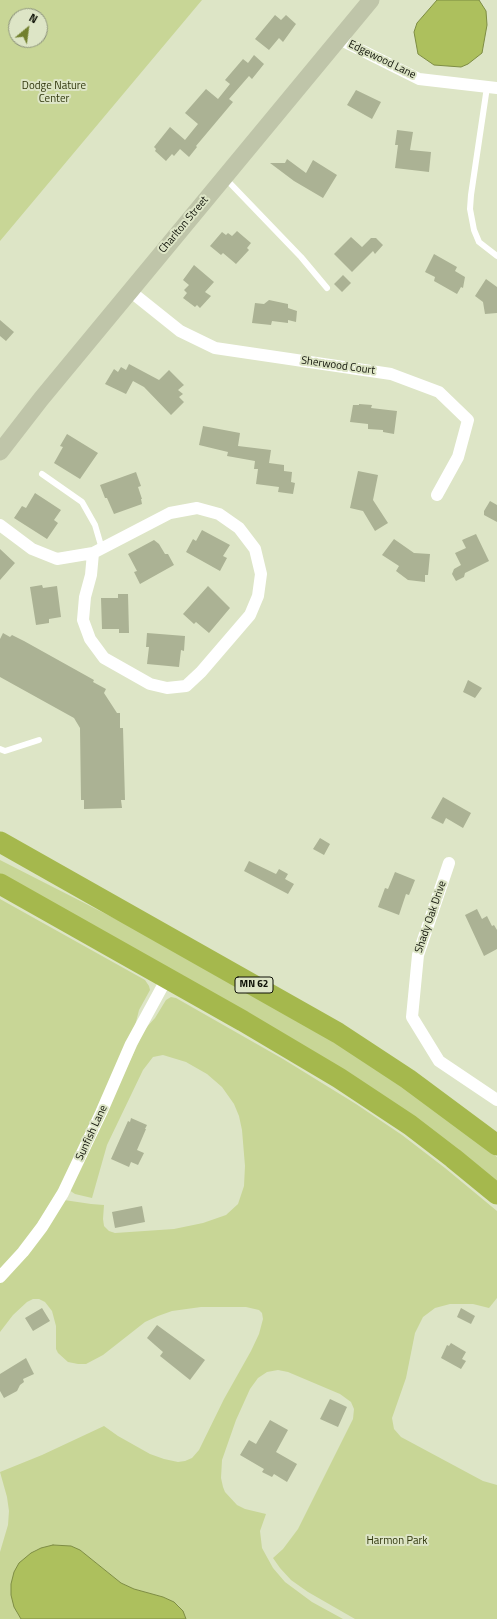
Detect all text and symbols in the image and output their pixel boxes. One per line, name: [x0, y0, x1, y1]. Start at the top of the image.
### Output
north arrow: [8, 8, 48, 48]
text: N: [26, 10, 41, 27]
street label: Edgewood Lane: [346, 38, 418, 82]
park label: Dodge Nature Center: [22, 79, 86, 105]
street label: Charlton Street: [156, 194, 212, 256]
street label: Sherwood Court: [300, 354, 376, 378]
street label: Shady Oak Drive: [412, 879, 450, 955]
road number: MN 62: [235, 977, 273, 993]
street label: Sunfish Lane: [73, 1103, 111, 1163]
park label: Harmon Park: [366, 1534, 428, 1548]

